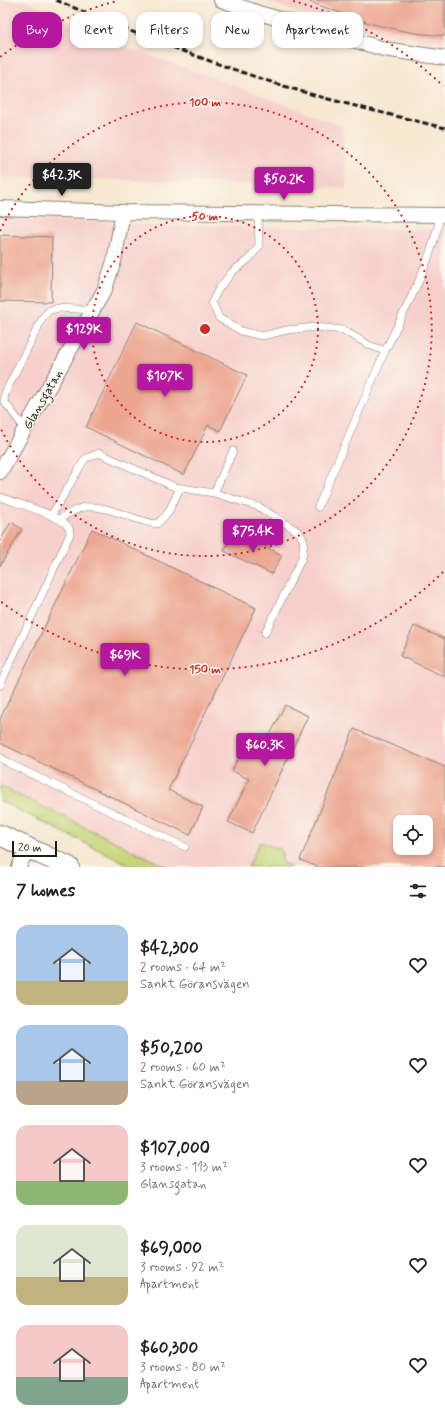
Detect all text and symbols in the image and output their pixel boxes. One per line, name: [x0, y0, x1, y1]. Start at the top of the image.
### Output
chip: Buy: [12, 12, 62, 48]
chip: Rent: [70, 12, 128, 48]
chip: Filters: [136, 12, 203, 48]
chip: New: [211, 12, 264, 48]
chip: Apartment: [272, 12, 363, 48]
text: 100 m: [189, 95, 222, 111]
pin: $42.3K: [29, 163, 95, 197]
text: $42.3K: [42, 167, 82, 184]
pin: $50.2K: [251, 167, 317, 201]
text: $50.2K: [263, 171, 305, 188]
text: 50 m: [192, 209, 219, 225]
pin: $129K: [56, 317, 112, 351]
text: $129K: [66, 321, 102, 338]
centre of rings: [198, 322, 212, 336]
pin: $107K: [137, 364, 193, 398]
street label: Glansgatan: [19, 367, 69, 434]
text: $107K: [146, 368, 184, 385]
pin: $75.4K: [220, 519, 286, 553]
text: $75.4K: [232, 523, 274, 540]
pin: $69K: [101, 643, 149, 677]
text: $69K: [109, 647, 141, 664]
text: 150 m: [189, 662, 221, 678]
pin: $60.3K: [232, 733, 298, 767]
text: $60.3K: [245, 737, 285, 754]
map controls: [393, 815, 433, 855]
button: locate: [393, 815, 433, 855]
scale bar: [12, 839, 57, 858]
text: 20 m: [18, 841, 41, 855]
text: 7 homes: [16, 880, 75, 902]
icon: filters: [407, 880, 429, 902]
text: $42,300: [140, 937, 199, 959]
icon: home: [48, 941, 96, 989]
icon: heart: [407, 954, 429, 976]
text: 2 rooms · 64 m²: [140, 959, 226, 976]
text: Sankt Göransvägen: [140, 976, 250, 993]
text: $50,200: [140, 1037, 203, 1059]
icon: home: [48, 1041, 96, 1089]
icon: heart: [407, 1054, 429, 1076]
text: 2 rooms · 60 m²: [140, 1059, 226, 1076]
text: Sankt Göransvägen: [140, 1076, 250, 1093]
text: $107,000: [140, 1137, 210, 1159]
icon: home: [48, 1141, 96, 1189]
icon: heart: [407, 1154, 429, 1176]
text: 3 rooms · 113 m²: [140, 1159, 228, 1176]
text: Glansgatan: [140, 1176, 206, 1193]
text: $69,000: [140, 1237, 202, 1259]
icon: home: [48, 1241, 96, 1289]
icon: heart: [407, 1254, 429, 1276]
text: 3 rooms · 92 m²: [140, 1259, 224, 1276]
text: Apartment: [140, 1276, 199, 1293]
text: $60,300: [140, 1337, 198, 1359]
icon: home: [48, 1341, 96, 1389]
icon: heart: [407, 1354, 429, 1376]
text: 3 rooms · 80 m²: [140, 1359, 226, 1376]
text: Apartment: [140, 1376, 199, 1393]

